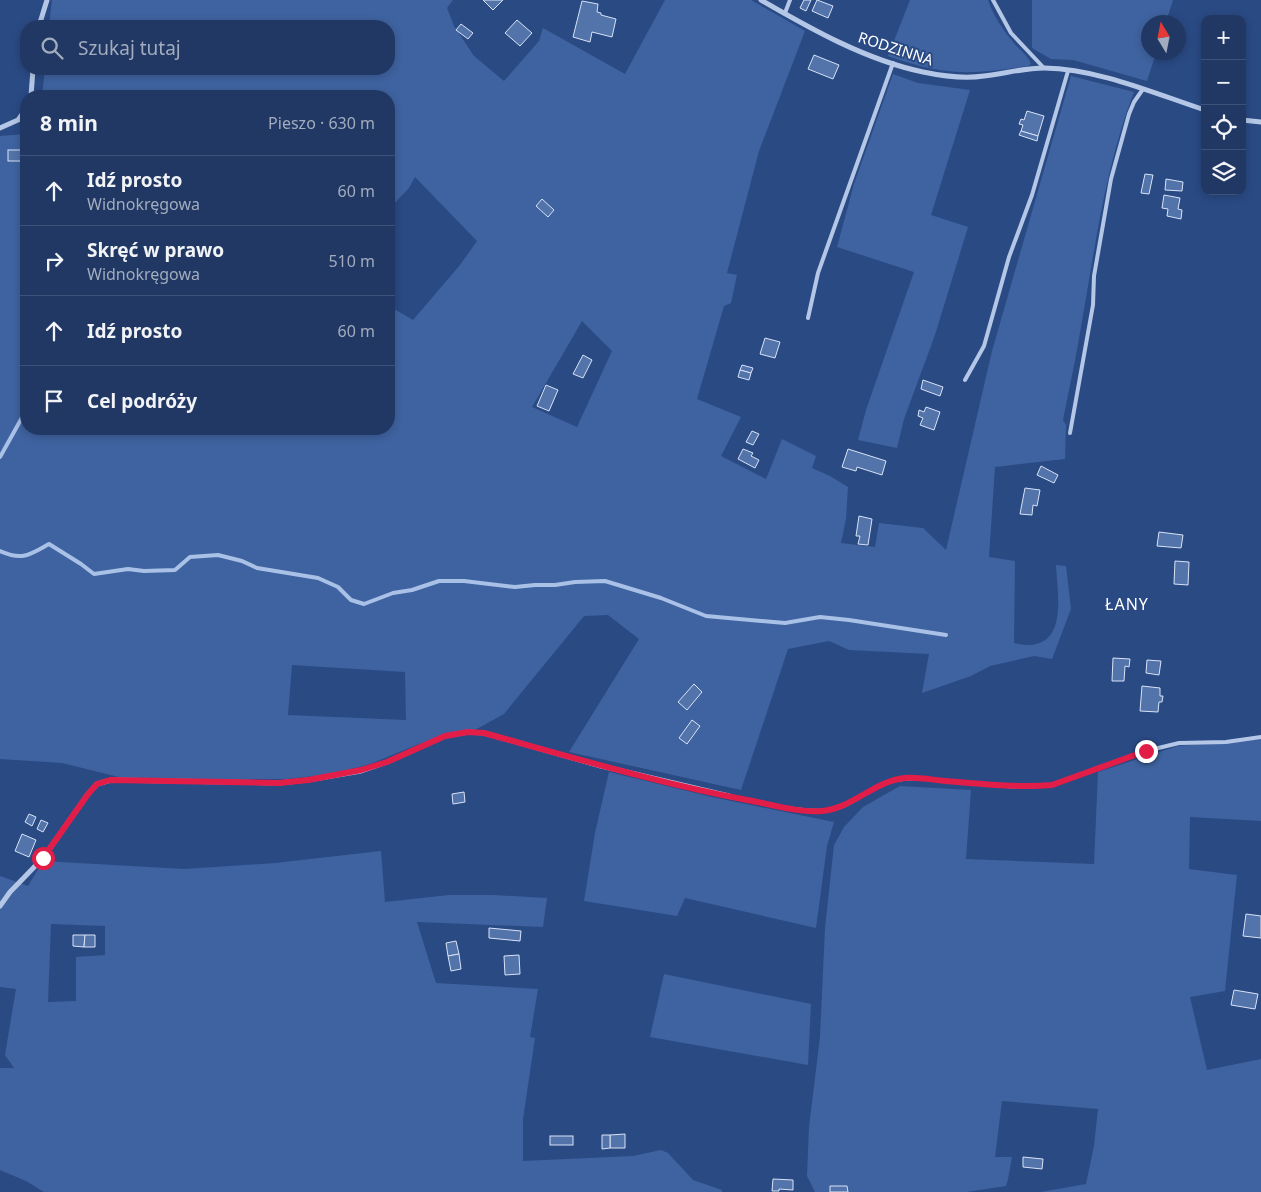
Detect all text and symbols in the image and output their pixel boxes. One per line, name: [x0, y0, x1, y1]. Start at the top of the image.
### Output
north arrow: [1141, 15, 1186, 60]
map controls: [1201, 15, 1246, 195]
button: +: [1201, 15, 1246, 60]
search box: [20, 20, 395, 75]
street label: RODZINNA: [856, 26, 937, 70]
icon: search: [38, 34, 66, 62]
text: Szukaj tutaj: [78, 35, 181, 61]
button: −: [1201, 60, 1246, 105]
button: locate: [1201, 105, 1246, 150]
text: 8 min: [40, 109, 98, 137]
text: Pieszo · 630 m: [268, 112, 375, 134]
button: layers: [1201, 150, 1246, 195]
text: Idź prosto: [87, 167, 182, 193]
icon: ahead: [40, 177, 68, 205]
text: 60 m: [338, 180, 375, 202]
text: Widnokręgowa: [87, 193, 200, 215]
text: Skręć w prawo: [87, 237, 224, 263]
icon: right: [40, 247, 68, 275]
text: 510 m: [328, 250, 375, 272]
text: Widnokręgowa: [87, 263, 200, 285]
icon: ahead: [40, 317, 68, 345]
text: Idź prosto: [87, 318, 182, 344]
text: 60 m: [338, 320, 375, 342]
icon: arrive: [40, 387, 68, 415]
text: Cel podróży: [87, 388, 197, 414]
district label: ŁANY: [1105, 593, 1149, 615]
route end: [1135, 740, 1158, 763]
route start: [32, 847, 55, 870]

